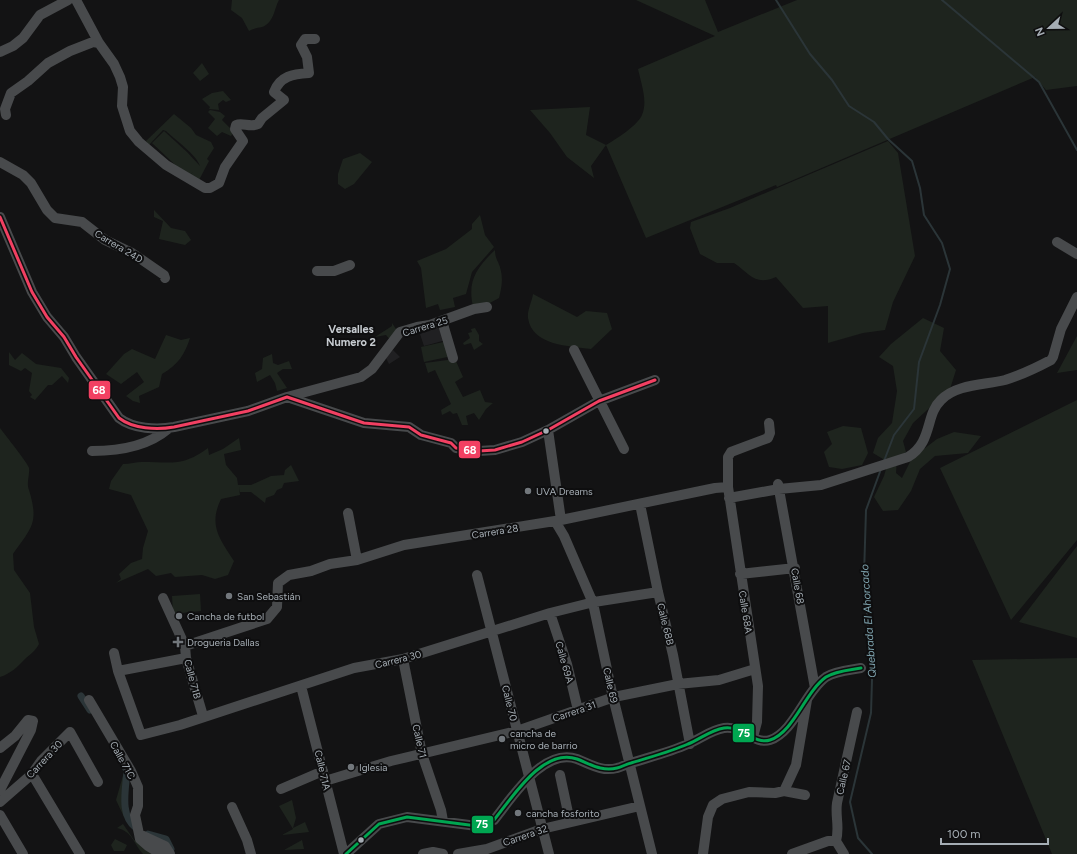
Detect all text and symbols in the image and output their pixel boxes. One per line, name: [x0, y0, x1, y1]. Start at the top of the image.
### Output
north arrow: [1029, 8, 1069, 48]
text: N: [1033, 25, 1048, 38]
street label: Carrera 24D: [92, 227, 145, 266]
street label: Carrera 25: [401, 313, 450, 340]
district label: Versalles Numero 2: [326, 323, 376, 349]
line badge: 68: [88, 380, 111, 400]
text: 68: [92, 384, 106, 397]
unlabelled marker: [541, 426, 551, 436]
line badge: 68: [458, 440, 481, 459]
text: 68: [463, 444, 477, 457]
place label: UVA Dreams: [536, 485, 593, 498]
marker: UVA Dreams: [523, 486, 533, 496]
street label: Carrera 28: [471, 521, 519, 542]
water label: Quebrada El Ahorcado: [858, 563, 879, 678]
street label: Calle 68: [788, 567, 807, 605]
place label: San Sebastián: [237, 590, 301, 603]
street label: Calle 68A: [736, 590, 755, 635]
marker: San Sebastián: [224, 591, 234, 601]
street label: Calle 68B: [654, 602, 677, 646]
place label: Cancha de futbol: [187, 610, 264, 623]
marker: Cancha de futbol: [174, 611, 184, 621]
marker: Drogueria Dallas: [172, 636, 184, 648]
place label: Drogueria Dallas: [187, 636, 260, 649]
street label: Calle 69A: [552, 640, 577, 685]
street label: Carrera 30: [374, 647, 423, 672]
street label: Calle 71B: [181, 658, 204, 700]
street label: Calle 69: [600, 666, 621, 704]
street label: Calle 70: [499, 684, 520, 722]
street label: Carrera 31: [551, 698, 598, 725]
street label: Calle 71: [409, 723, 430, 759]
line badge: 75: [732, 723, 755, 743]
place label: cancha de micro de barrio: [510, 727, 578, 752]
text: 75: [738, 727, 750, 740]
marker: cancha de micro de barrio: [497, 734, 507, 744]
street label: Carrera 30: [23, 738, 65, 781]
street label: Calle 71C: [107, 739, 138, 781]
street label: Calle 71A: [312, 749, 333, 792]
street label: Calle 67: [833, 758, 854, 796]
place label: Iglesia: [359, 761, 387, 774]
marker: Iglesia: [346, 762, 356, 772]
place label: cancha fosforito: [526, 807, 600, 820]
marker: cancha fosforito: [513, 808, 523, 818]
line badge: 75: [471, 815, 494, 834]
text: 75: [476, 818, 488, 831]
scale bar: [941, 820, 1048, 846]
street label: Carrera 32: [501, 822, 549, 849]
text: 100 m: [947, 827, 981, 841]
unlabelled marker: [356, 835, 366, 845]

